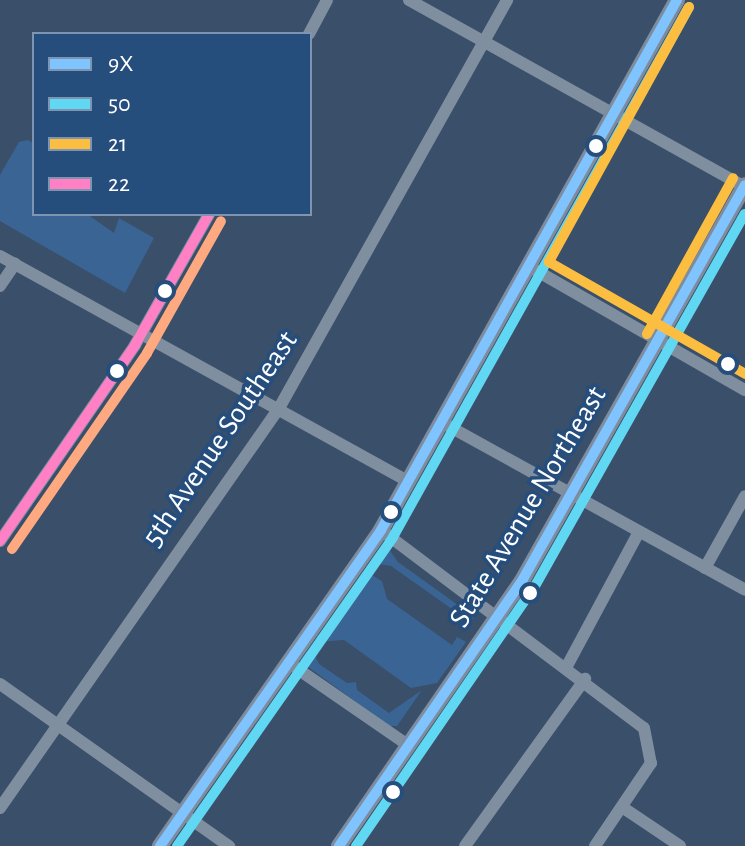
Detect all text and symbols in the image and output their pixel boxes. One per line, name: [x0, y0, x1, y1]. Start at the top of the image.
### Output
legend: [32, 32, 312, 216]
text: 9X: [108, 52, 134, 76]
text: 50: [108, 92, 131, 116]
text: 21: [108, 132, 127, 156]
unlabelled marker: [588, 138, 604, 154]
text: 22: [108, 172, 130, 196]
unlabelled marker: [157, 283, 173, 299]
street label: 5th Avenue Southeast: [135, 324, 305, 554]
unlabelled marker: [720, 356, 736, 372]
unlabelled marker: [109, 363, 125, 379]
street label: State Avenue Northeast: [442, 380, 614, 634]
unlabelled marker: [383, 504, 399, 520]
unlabelled marker: [522, 585, 538, 601]
unlabelled marker: [385, 784, 401, 800]

